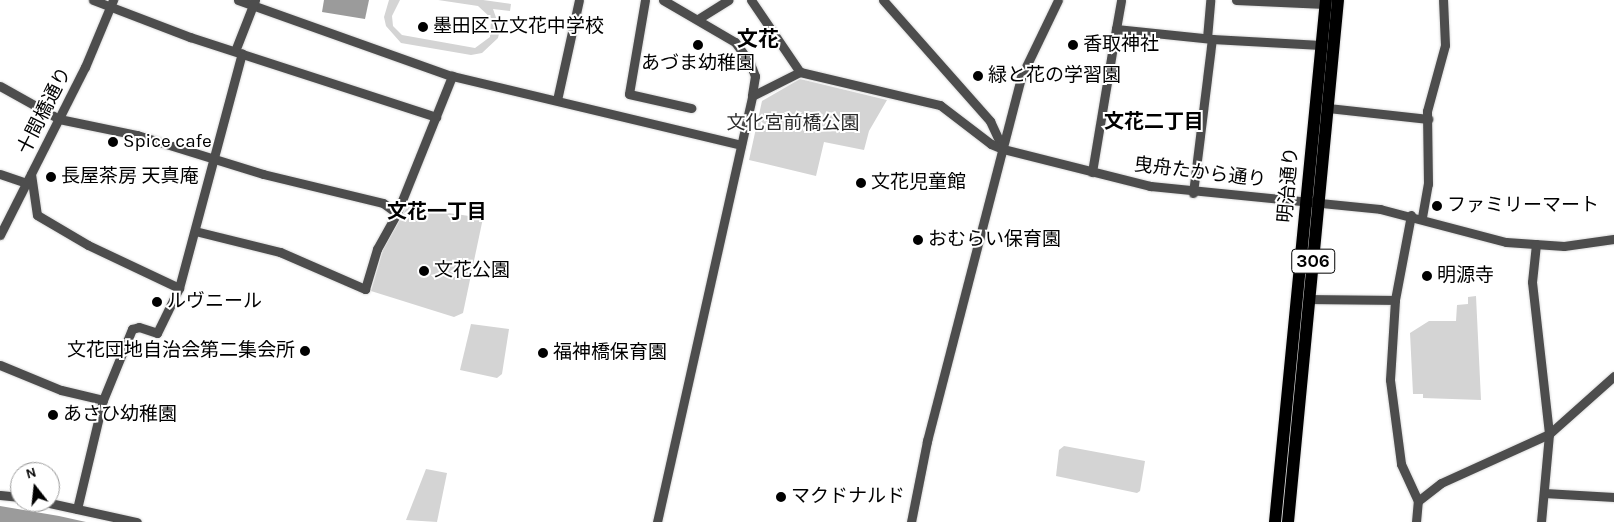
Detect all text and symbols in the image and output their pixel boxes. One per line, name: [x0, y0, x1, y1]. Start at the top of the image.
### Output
place label: 墨田区立文花中学校: [433, 16, 604, 38]
marker: 墨田区立文花中学校: [417, 21, 429, 33]
district label: 文花: [737, 26, 779, 52]
place label: 香取神社: [1083, 34, 1159, 56]
marker: あづま幼稚園: [692, 39, 704, 51]
marker: 香取神社: [1067, 39, 1079, 51]
place label: あづま幼稚園: [641, 53, 755, 75]
street label: 十間橋通り: [13, 64, 77, 158]
place label: 緑と花の学習園: [988, 65, 1121, 87]
marker: 緑と花の学習園: [972, 70, 984, 82]
district label: 文花二丁目: [1104, 109, 1204, 133]
park label: 文化宮前橋公園: [727, 113, 859, 135]
place label: Spice cafe: [123, 131, 212, 153]
marker: Spice cafe: [107, 136, 119, 148]
street label: 明治通り: [1274, 146, 1304, 224]
street label: 曳舟たから通り: [1133, 154, 1267, 192]
place label: 長屋茶房 天真庵: [61, 166, 199, 188]
marker: 長屋茶房 天真庵: [45, 171, 57, 183]
place label: 文花児童館: [871, 172, 966, 194]
marker: 文花児童館: [855, 177, 867, 189]
place label: ファミリーマート: [1447, 195, 1599, 217]
district label: 文花一丁目: [387, 199, 487, 223]
marker: ファミリーマート: [1431, 200, 1443, 212]
place label: おむらい保育園: [928, 229, 1061, 251]
marker: おむらい保育園: [912, 234, 924, 246]
road number: 306: [1290, 246, 1336, 276]
place label: 文花公園: [434, 260, 510, 282]
marker: 文花公園: [418, 265, 430, 277]
place label: 明源寺: [1437, 265, 1494, 287]
marker: 明源寺: [1421, 270, 1433, 282]
place label: ルヴニール: [167, 291, 262, 313]
marker: ルヴニール: [151, 296, 163, 308]
place label: 文花団地自治会第二集会所: [67, 340, 295, 362]
place label: 福神橋保育園: [553, 342, 667, 364]
marker: 文花団地自治会第二集会所: [299, 345, 311, 357]
marker: 福神橋保育園: [537, 347, 549, 359]
place label: あさひ幼稚園: [63, 404, 177, 426]
marker: あさひ幼稚園: [47, 409, 59, 421]
north arrow: [10, 462, 60, 512]
text: N: [24, 464, 38, 483]
place label: マクドナルド: [791, 486, 905, 508]
marker: マクドナルド: [775, 491, 787, 503]

